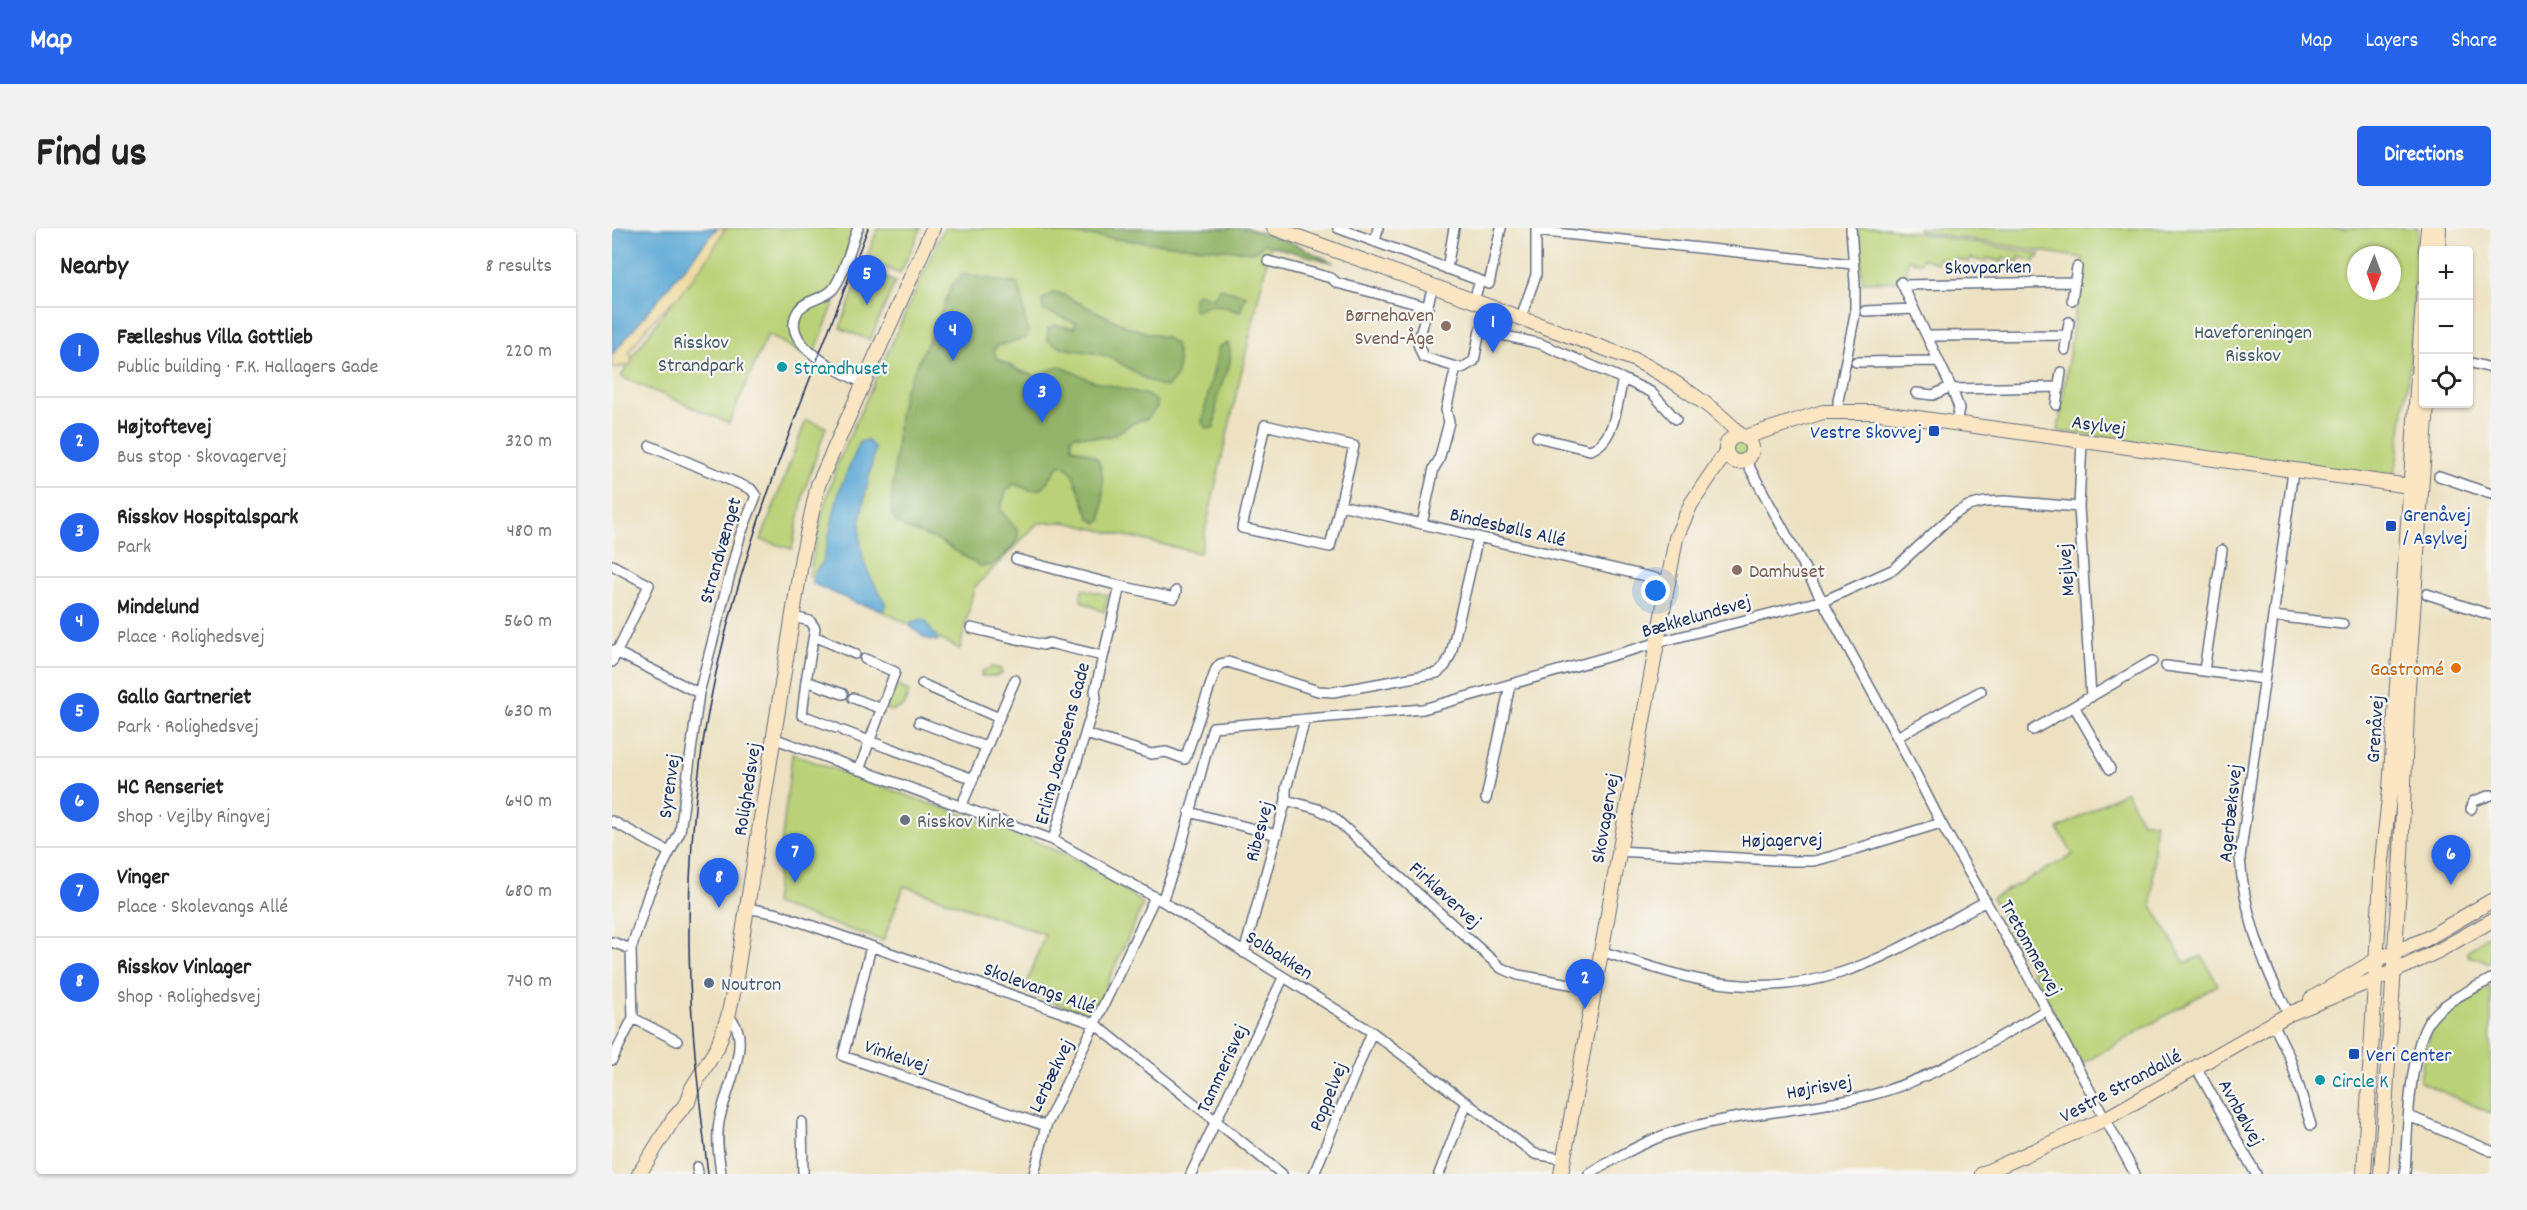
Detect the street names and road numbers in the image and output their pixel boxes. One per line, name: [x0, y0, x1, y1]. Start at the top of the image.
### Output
street label: Skovparken: [1945, 254, 2032, 284]
street label: Asylvej: [2070, 409, 2128, 445]
street label: Strandvænget: [693, 494, 750, 607]
street label: Bindesbølls Allé: [1447, 502, 1568, 556]
street label: Mejlvej: [2052, 542, 2084, 597]
street label: Bækkelundsvej: [1639, 589, 1755, 647]
street label: Erling Jacobsens Gade: [1029, 659, 1099, 828]
street label: Grenåvej: [2361, 694, 2393, 764]
street label: Rolighedsvej: [728, 741, 770, 838]
street label: Syrenvej: [653, 752, 689, 820]
street label: Agerbæksvej: [2213, 763, 2251, 864]
street label: Skovagervej: [1585, 771, 1629, 866]
street label: Ribesvej: [1239, 798, 1282, 865]
street label: Højagervej: [1741, 827, 1823, 857]
street label: Firkløvervej: [1402, 856, 1486, 936]
street label: Tretommervej: [1991, 895, 2067, 1002]
street label: Solbakken: [1239, 925, 1318, 988]
street label: Skolevangs Allé: [979, 957, 1099, 1023]
street label: Tammerisvej: [1191, 1020, 1257, 1118]
street label: Vinkelvej: [860, 1034, 932, 1082]
street label: Lerbækvej: [1023, 1035, 1083, 1118]
street label: Vestre Strandallé: [2056, 1044, 2187, 1132]
street label: Poppelvej: [1303, 1058, 1356, 1136]
street label: Højrisvej: [1784, 1069, 1855, 1108]
street label: Avnbølvej: [2209, 1075, 2269, 1152]

